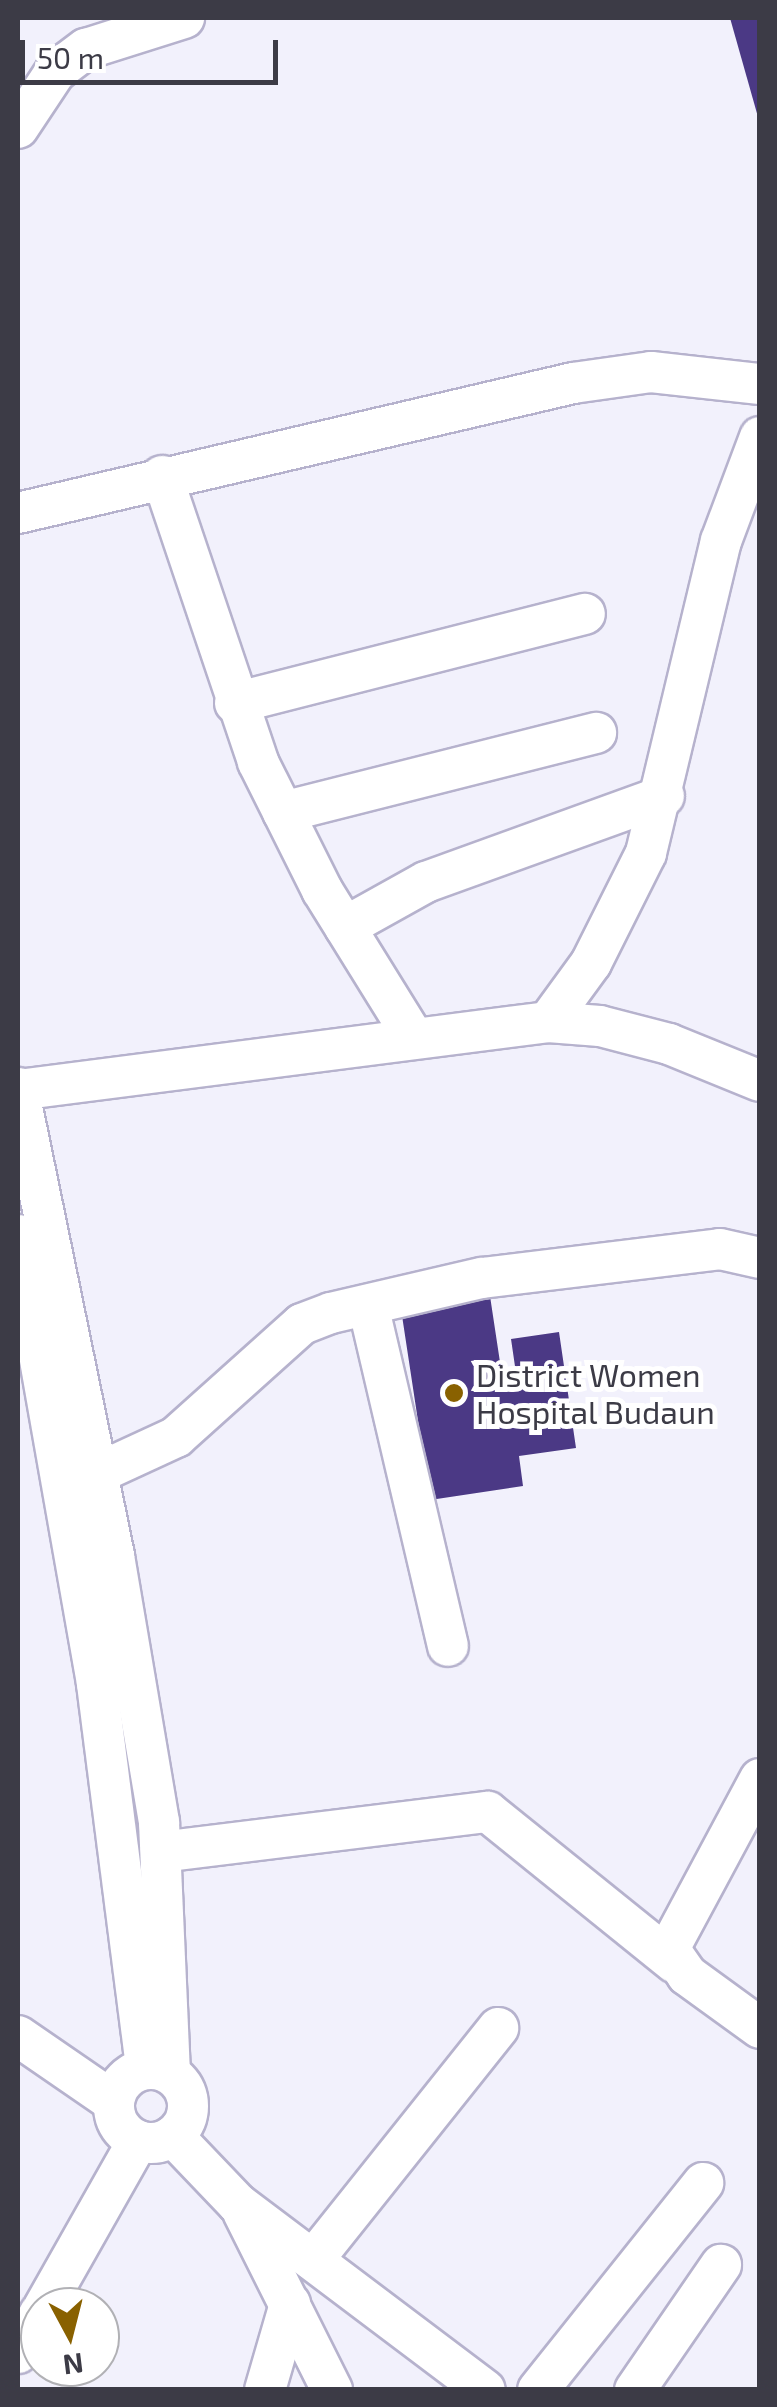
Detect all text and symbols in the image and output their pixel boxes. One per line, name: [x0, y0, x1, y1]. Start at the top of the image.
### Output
scale bar: [25, 20, 282, 82]
text: 50 m: [37, 39, 104, 75]
place label: District Women Hospital Budaun: [476, 1356, 716, 1431]
marker: District Women Hospital Budaun: [441, 1380, 467, 1406]
north arrow: [20, 2287, 120, 2387]
text: N: [61, 2347, 86, 2383]

